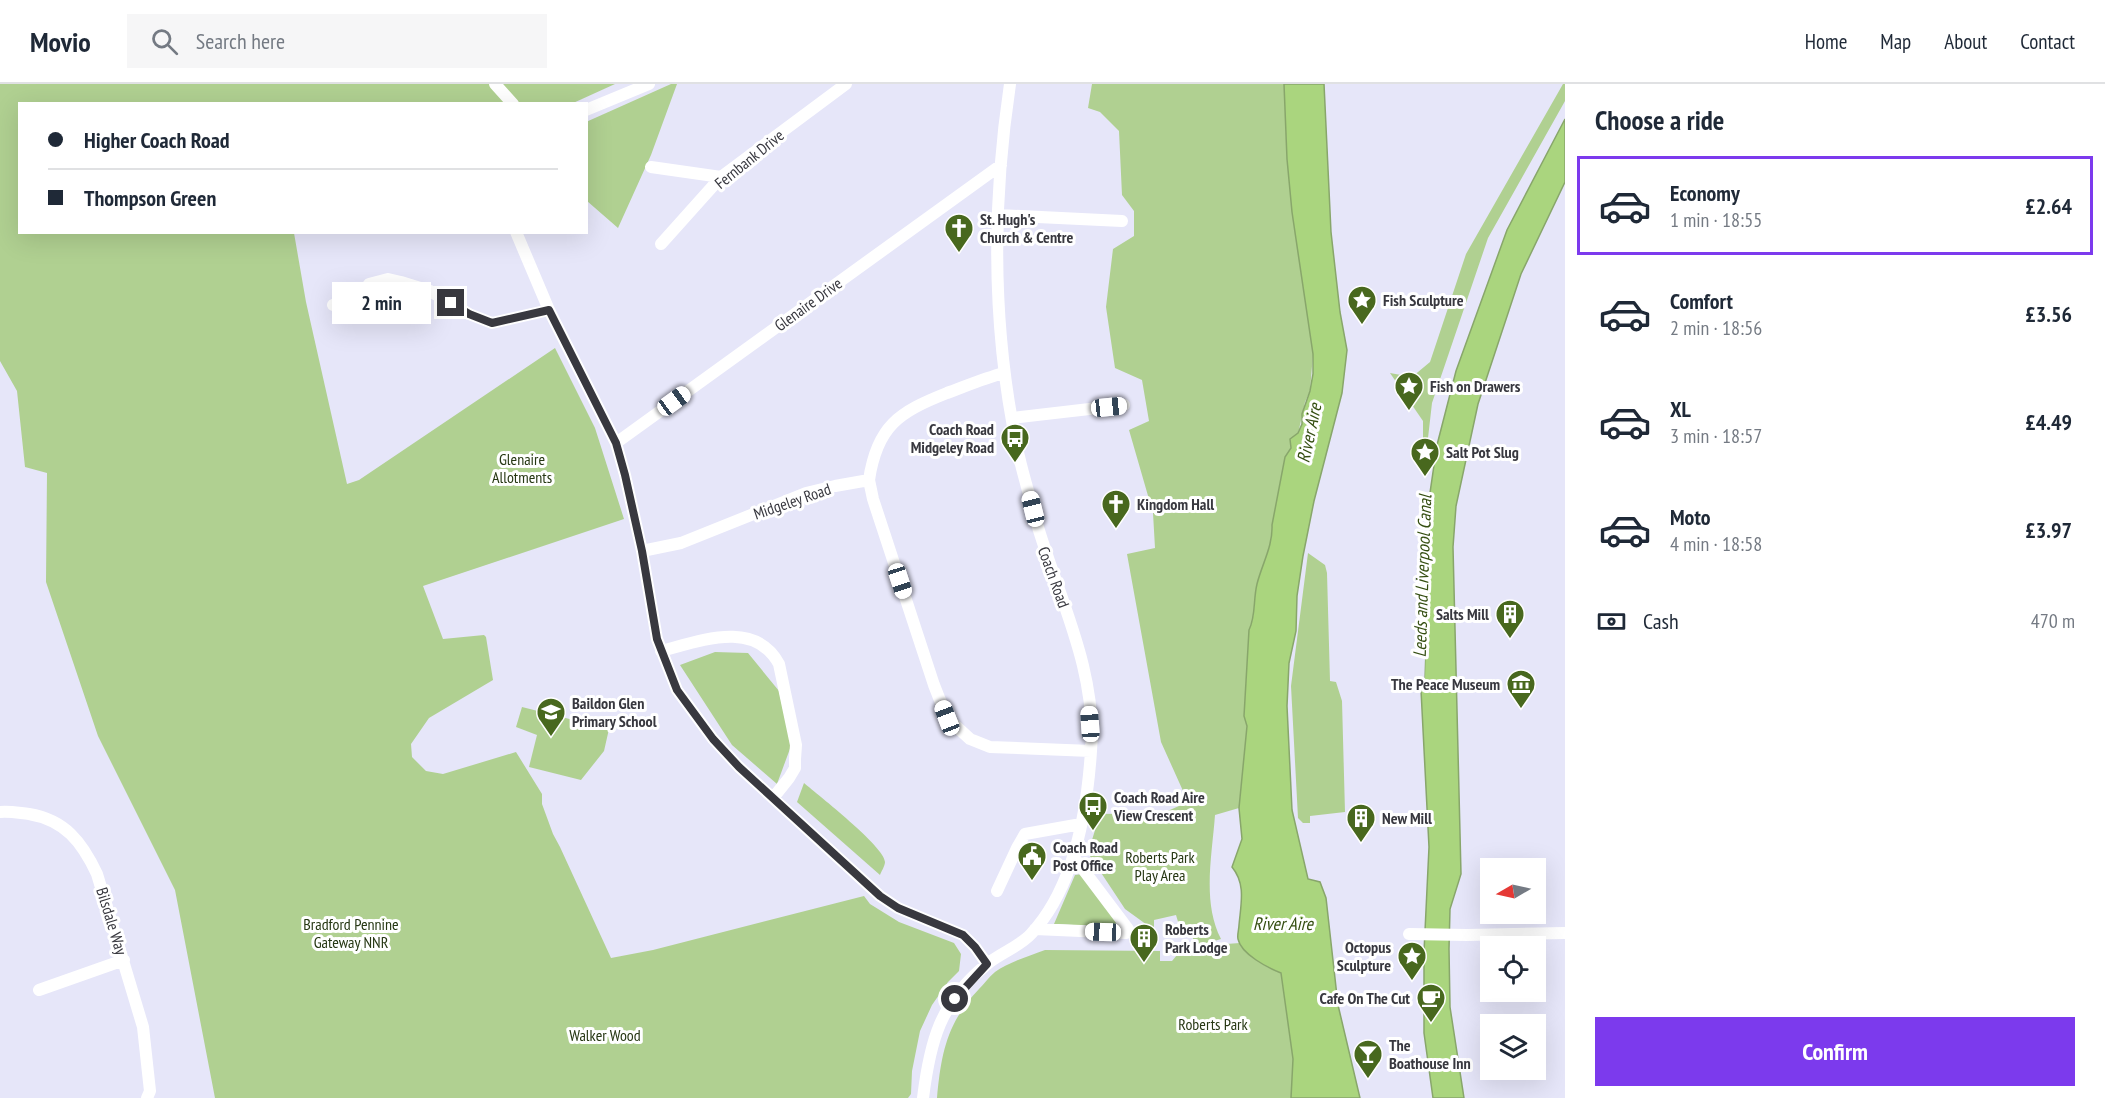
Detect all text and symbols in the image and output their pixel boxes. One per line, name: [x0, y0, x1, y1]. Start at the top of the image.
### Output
search box: [127, 14, 547, 68]
text: Movio: [30, 23, 91, 60]
icon: search: [148, 25, 181, 58]
text: Search here: [196, 27, 285, 55]
text: Home: [1805, 28, 1847, 55]
text: Map: [1880, 28, 1911, 55]
text: About: [1944, 28, 1987, 55]
text: Contact: [2020, 28, 2075, 55]
text: Choose a ride: [1595, 103, 1724, 137]
street label: Fernbank Drive: [710, 125, 788, 193]
text: Higher Coach Road: [84, 126, 230, 154]
icon: car: [1598, 179, 1652, 233]
text: Economy: [1670, 179, 1740, 207]
text: Thompson Green: [84, 184, 216, 212]
text: £2.64: [2025, 192, 2072, 220]
text: 1 min · 18:55: [1670, 207, 1762, 233]
place label: St. Hugh's Church & Centre: [980, 209, 1073, 247]
church icon: St. Hugh's Church & Centre: [943, 212, 975, 254]
street label: Glenaire Drive: [770, 273, 846, 335]
callout: 2 min: [331, 282, 430, 324]
place icon: Fish Sculpture: [1346, 284, 1378, 326]
icon: car: [1598, 287, 1652, 341]
text: Comfort: [1670, 287, 1733, 315]
route end: [437, 289, 464, 316]
text: 2 min: [361, 290, 402, 316]
place label: Fish Sculpture: [1383, 290, 1464, 310]
text: £3.56: [2025, 300, 2072, 328]
text: 2 min · 18:56: [1670, 315, 1762, 341]
place icon: Fish on Drawers: [1393, 370, 1425, 412]
place label: Fish on Drawers: [1430, 376, 1521, 396]
car: [654, 383, 694, 419]
icon: car: [1598, 395, 1652, 449]
text: XL: [1670, 395, 1691, 423]
car: [1090, 396, 1128, 418]
water label: River Aire: [1292, 400, 1327, 465]
text: £4.49: [2025, 408, 2072, 436]
place label: Coach Road Midgeley Road: [911, 419, 994, 457]
bus stop icon: Coach Road Midgeley Road: [999, 422, 1031, 464]
text: 3 min · 18:57: [1670, 423, 1762, 449]
place icon: Salt Pot Slug: [1409, 436, 1441, 478]
place label: Salt Pot Slug: [1446, 442, 1519, 462]
park label: Glenaire Allotments: [492, 449, 552, 487]
street label: Midgeley Road: [751, 478, 833, 524]
church icon: Kingdom Hall: [1100, 488, 1132, 530]
car: [1020, 489, 1046, 529]
water label: Leeds and Liverpool Canal: [1408, 493, 1436, 658]
place label: Kingdom Hall: [1137, 494, 1214, 514]
icon: car: [1598, 503, 1652, 557]
text: Moto: [1670, 503, 1711, 531]
text: £3.97: [2025, 516, 2072, 544]
text: 4 min · 18:58: [1670, 531, 1762, 557]
street label: Coach Road: [1034, 544, 1074, 610]
car: [886, 561, 914, 601]
building icon: Salts Mill: [1494, 598, 1526, 640]
place label: Salts Mill: [1436, 604, 1489, 624]
icon: cash: [1595, 605, 1628, 638]
text: Cash: [1643, 607, 1679, 635]
text: 470 m: [2031, 608, 2075, 634]
museum icon: The Peace Museum: [1505, 668, 1537, 710]
place label: The Peace Museum: [1391, 674, 1500, 694]
place label: Baildon Glen Primary School: [572, 693, 657, 731]
school or university icon: Baildon Glen Primary School: [535, 696, 567, 738]
car: [932, 698, 962, 738]
car: [1080, 705, 1100, 743]
place label: Coach Road Aire View Crescent: [1113, 787, 1205, 825]
bus stop icon: Coach Road Aire View Crescent: [1077, 790, 1109, 832]
building icon: New Mill: [1345, 802, 1377, 844]
place label: New Mill: [1382, 808, 1432, 828]
place label: Coach Road Post Office: [1053, 837, 1118, 875]
public building icon: Coach Road Post Office: [1016, 840, 1048, 882]
park label: Roberts Park Play Area: [1125, 847, 1195, 885]
north arrow: [1480, 858, 1546, 924]
map controls: [1480, 858, 1546, 1080]
street label: Bilsdale Way: [92, 885, 132, 957]
water label: River Aire: [1253, 912, 1315, 935]
park label: Bradford Pennine Gateway NNR: [303, 914, 399, 952]
place label: Roberts Park Lodge: [1165, 919, 1228, 957]
car: [1085, 922, 1121, 942]
building icon: Roberts Park Lodge: [1128, 922, 1160, 964]
button: locate: [1480, 936, 1546, 1002]
place label: Octopus Sculpture: [1337, 937, 1391, 975]
place icon: Octopus Sculpture: [1396, 940, 1428, 982]
cafe icon: Cafe On The Cut: [1415, 982, 1447, 1024]
route start: [941, 985, 968, 1012]
place label: Cafe On The Cut: [1319, 988, 1410, 1008]
park label: Roberts Park: [1178, 1014, 1248, 1034]
button: layers: [1480, 1014, 1546, 1080]
button: Confirm: [1595, 1017, 2075, 1086]
park label: Walker Wood: [569, 1025, 641, 1045]
place label: The Boathouse Inn: [1389, 1035, 1471, 1073]
bar icon: The Boathouse Inn: [1352, 1038, 1384, 1080]

